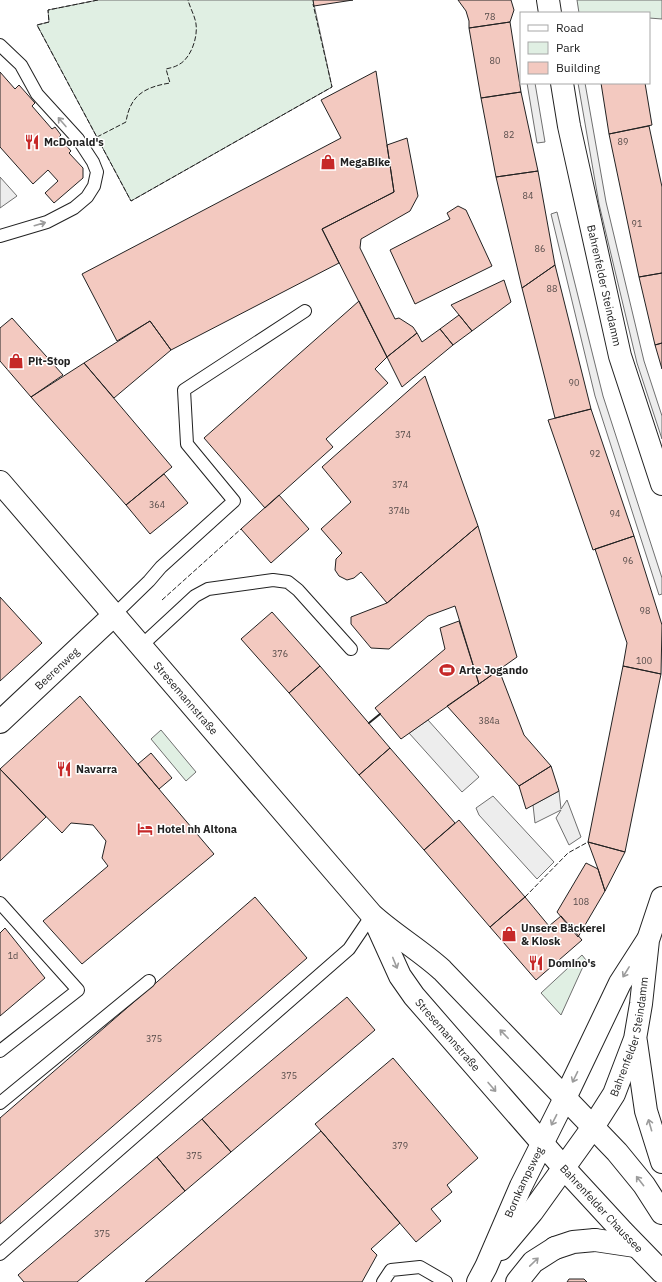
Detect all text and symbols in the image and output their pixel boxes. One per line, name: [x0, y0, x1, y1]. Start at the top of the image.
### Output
house number: 78: [485, 11, 495, 22]
legend: [520, 12, 650, 84]
text: Road: [556, 20, 584, 35]
text: Park: [556, 40, 581, 55]
house number: 80: [490, 55, 500, 66]
text: Building: [556, 60, 601, 75]
one-way arrow: [58, 117, 67, 127]
house number: 82: [504, 129, 514, 140]
restaurant icon: McDonald's: [23, 133, 41, 151]
place label: McDonald's: [44, 135, 104, 149]
house number: 89: [618, 136, 628, 147]
shop icon: MegaBike: [319, 153, 337, 171]
place label: MegaBike: [340, 155, 390, 169]
house number: 84: [523, 190, 533, 201]
house number: 91: [632, 218, 642, 229]
one-way arrow: [33, 220, 46, 227]
street label: Bahrenfelder Steindamm: [584, 223, 625, 348]
house number: 86: [535, 243, 545, 254]
house number: 88: [547, 283, 557, 294]
shop icon: Pit-Stop: [7, 352, 25, 370]
place label: Pit-Stop: [28, 354, 71, 368]
house number: 90: [569, 377, 579, 388]
house number: 374: [395, 429, 411, 440]
house number: 92: [590, 448, 600, 459]
house number: 374: [392, 479, 408, 490]
house number: 364: [149, 499, 165, 510]
house number: 374b: [388, 505, 410, 516]
house number: 94: [610, 508, 620, 519]
house number: 96: [623, 555, 633, 566]
house number: 98: [640, 605, 650, 616]
street label: Beerenweg: [32, 644, 82, 693]
house number: 376: [272, 648, 288, 659]
house number: 100: [636, 655, 652, 666]
street label: Stresemannstraße: [150, 659, 221, 738]
sports icon: Arte Jogando: [438, 661, 456, 679]
place label: Arte Jogando: [459, 663, 528, 677]
house number: 384a: [478, 715, 500, 726]
restaurant icon: Navarra: [55, 760, 73, 778]
place label: Navarra: [76, 762, 117, 776]
hotel icon: Hotel nh Altona: [136, 820, 154, 838]
place label: Hotel nh Altona: [157, 822, 237, 836]
house number: 108: [573, 896, 589, 907]
place label: Unsere Bäckerei & Kiosk: [521, 921, 605, 948]
shop icon: Unsere Bäckerei & Kiosk: [500, 925, 518, 943]
house number: 1d: [8, 950, 18, 961]
restaurant icon: Domino's: [527, 954, 545, 972]
place label: Domino's: [548, 956, 596, 970]
one-way arrow: [391, 957, 399, 969]
one-way arrow: [622, 966, 630, 978]
street label: Bahrenfelder Steindamm: [607, 976, 651, 1098]
street label: Stresemannstraße: [412, 996, 483, 1074]
one-way arrow: [499, 1029, 508, 1039]
house number: 375: [146, 1033, 162, 1044]
house number: 375: [281, 1070, 297, 1081]
one-way arrow: [571, 1071, 578, 1083]
one-way arrow: [487, 1082, 496, 1092]
one-way arrow: [549, 1114, 557, 1126]
one-way arrow: [646, 1118, 653, 1131]
house number: 379: [392, 1140, 408, 1151]
street label: Bornkampsweg: [501, 1144, 547, 1220]
house number: 375: [186, 1150, 202, 1161]
street label: Bahrenfelder Chaussee: [557, 1162, 646, 1255]
one-way arrow: [636, 1175, 644, 1186]
house number: 375: [94, 1228, 110, 1239]
one-way arrow: [529, 1258, 539, 1267]

